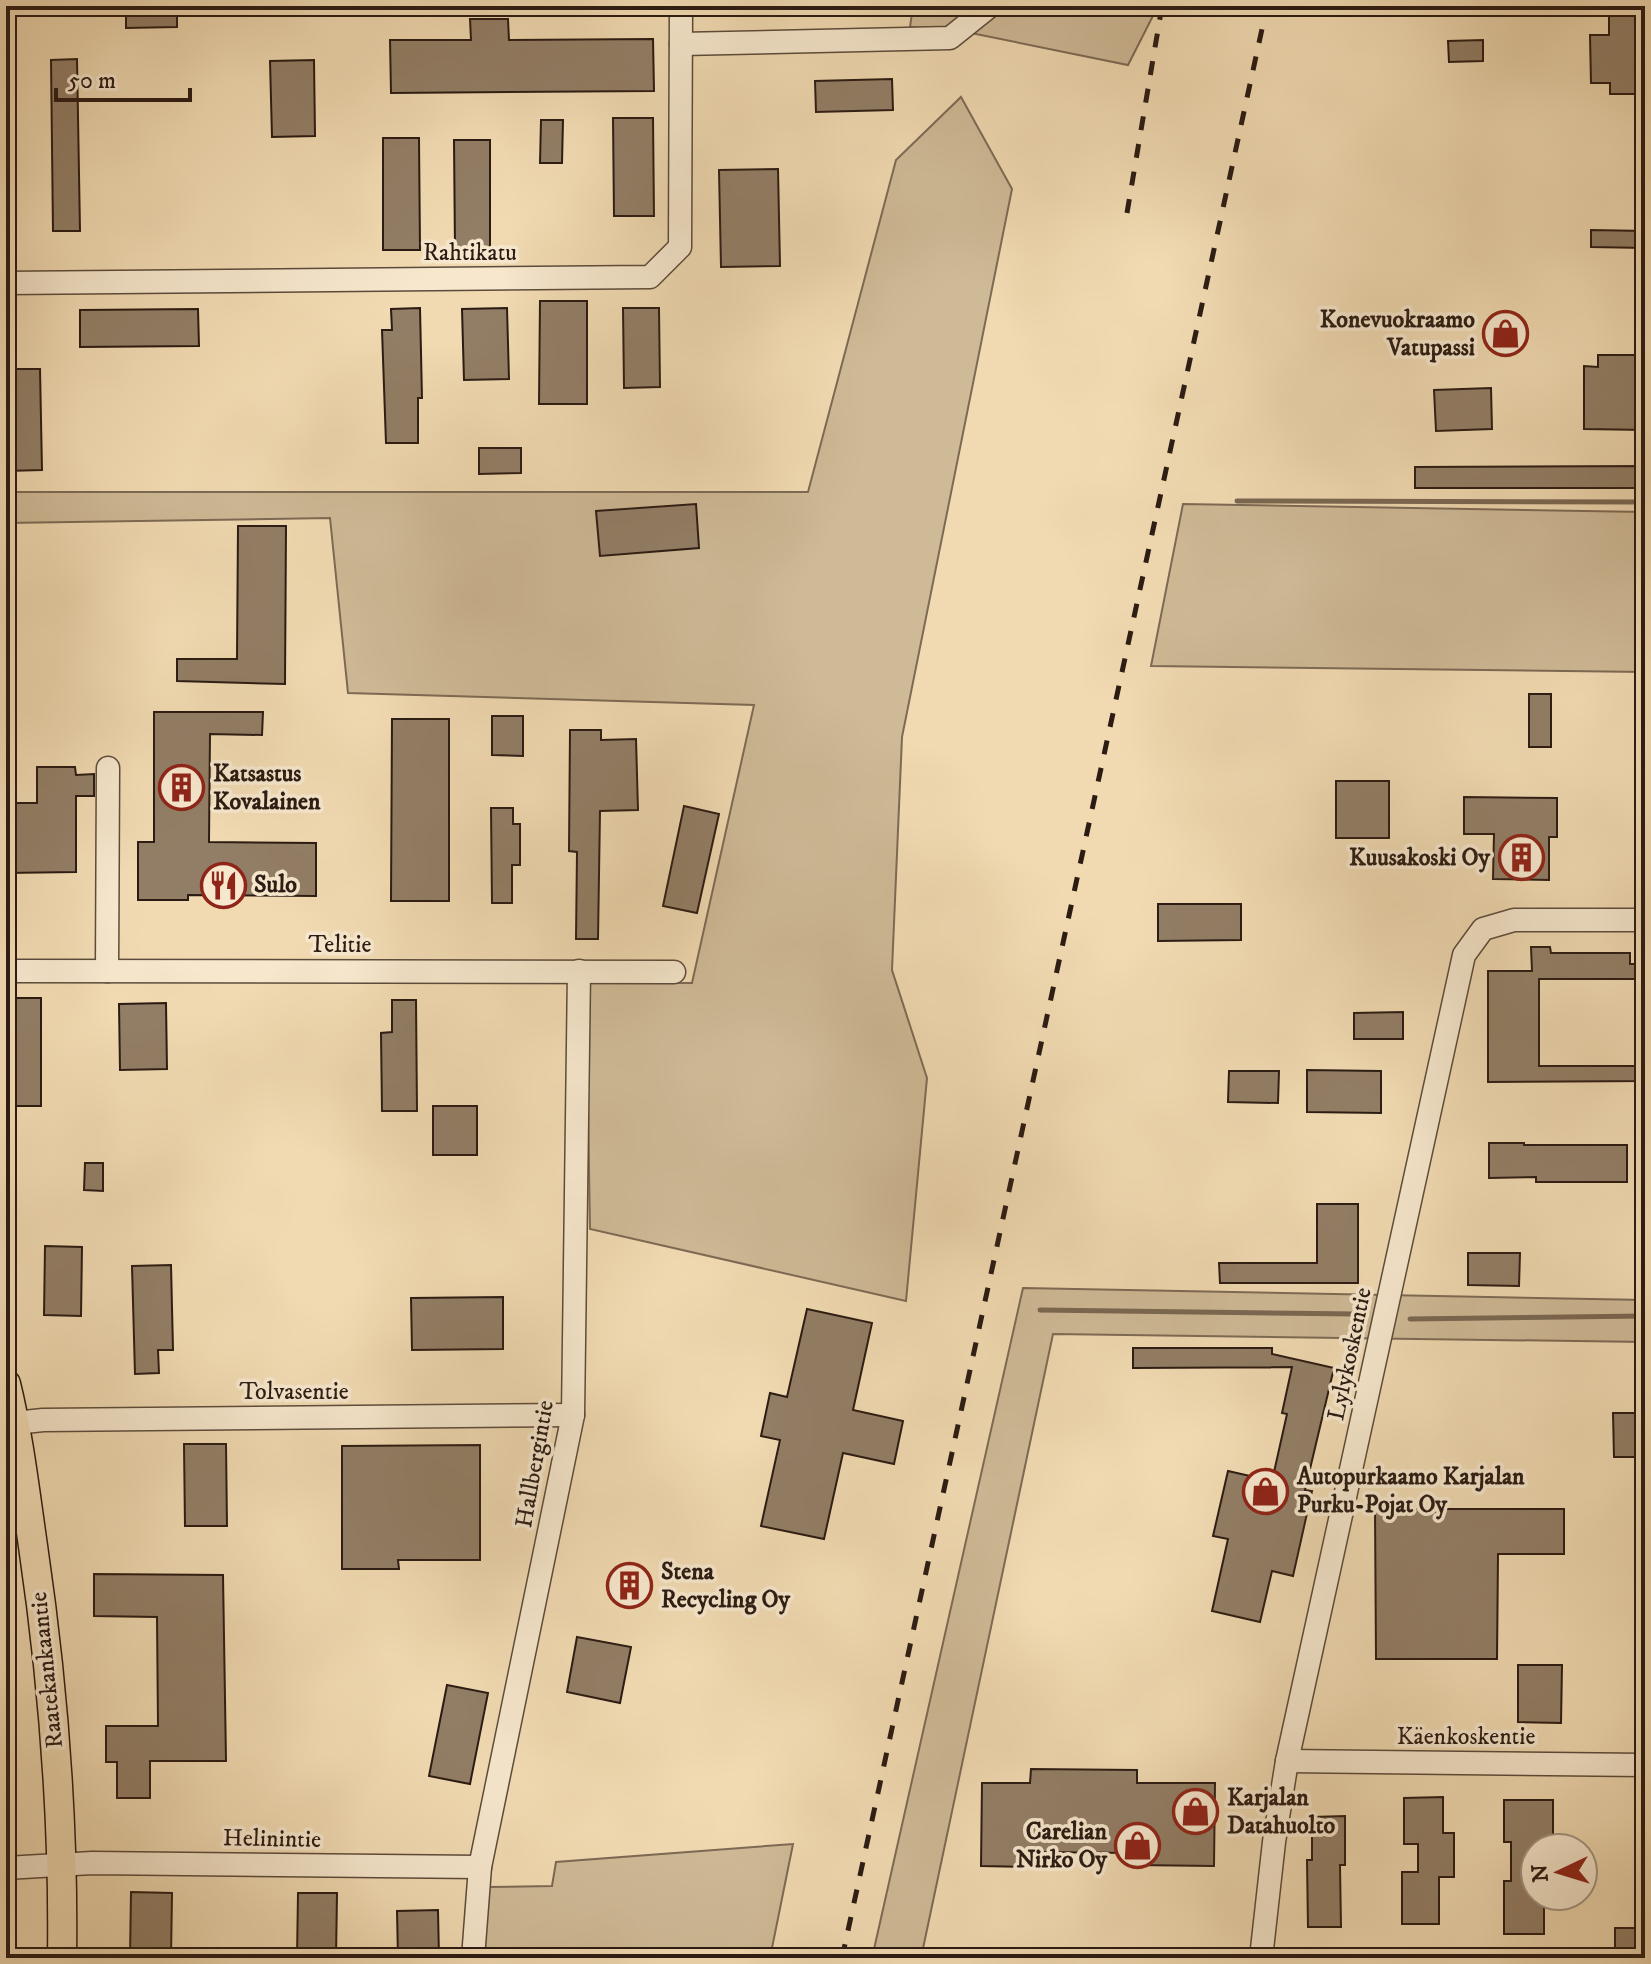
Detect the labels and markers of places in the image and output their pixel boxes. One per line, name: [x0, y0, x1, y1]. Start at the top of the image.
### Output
place label: Konevuokraamo Vatupassi: [1320, 305, 1475, 363]
shop icon: Konevuokraamo Vatupassi: [1482, 310, 1530, 358]
place label: Katsastus Kovalainen: [213, 759, 321, 817]
building icon: Katsastus Kovalainen: [158, 764, 206, 812]
building icon: Kuusakoski Oy: [1497, 834, 1545, 882]
place label: Kuusakoski Oy: [1349, 843, 1491, 873]
restaurant icon: Sulo: [199, 861, 247, 909]
place label: Sulo: [254, 870, 297, 900]
place label: Autopurkaamo Karjalan Purku-Pojat Oy: [1296, 1462, 1525, 1520]
shop icon: Autopurkaamo Karjalan Purku-Pojat Oy: [1242, 1467, 1290, 1515]
place label: Stena Recycling Oy: [661, 1557, 790, 1615]
building icon: Stena Recycling Oy: [606, 1562, 654, 1610]
place label: Karjalan Datahuolto: [1227, 1783, 1335, 1841]
shop icon: Karjalan Datahuolto: [1172, 1788, 1220, 1836]
place label: Carelian Nirko Oy: [1016, 1817, 1108, 1875]
shop icon: Carelian Nirko Oy: [1114, 1822, 1162, 1870]

